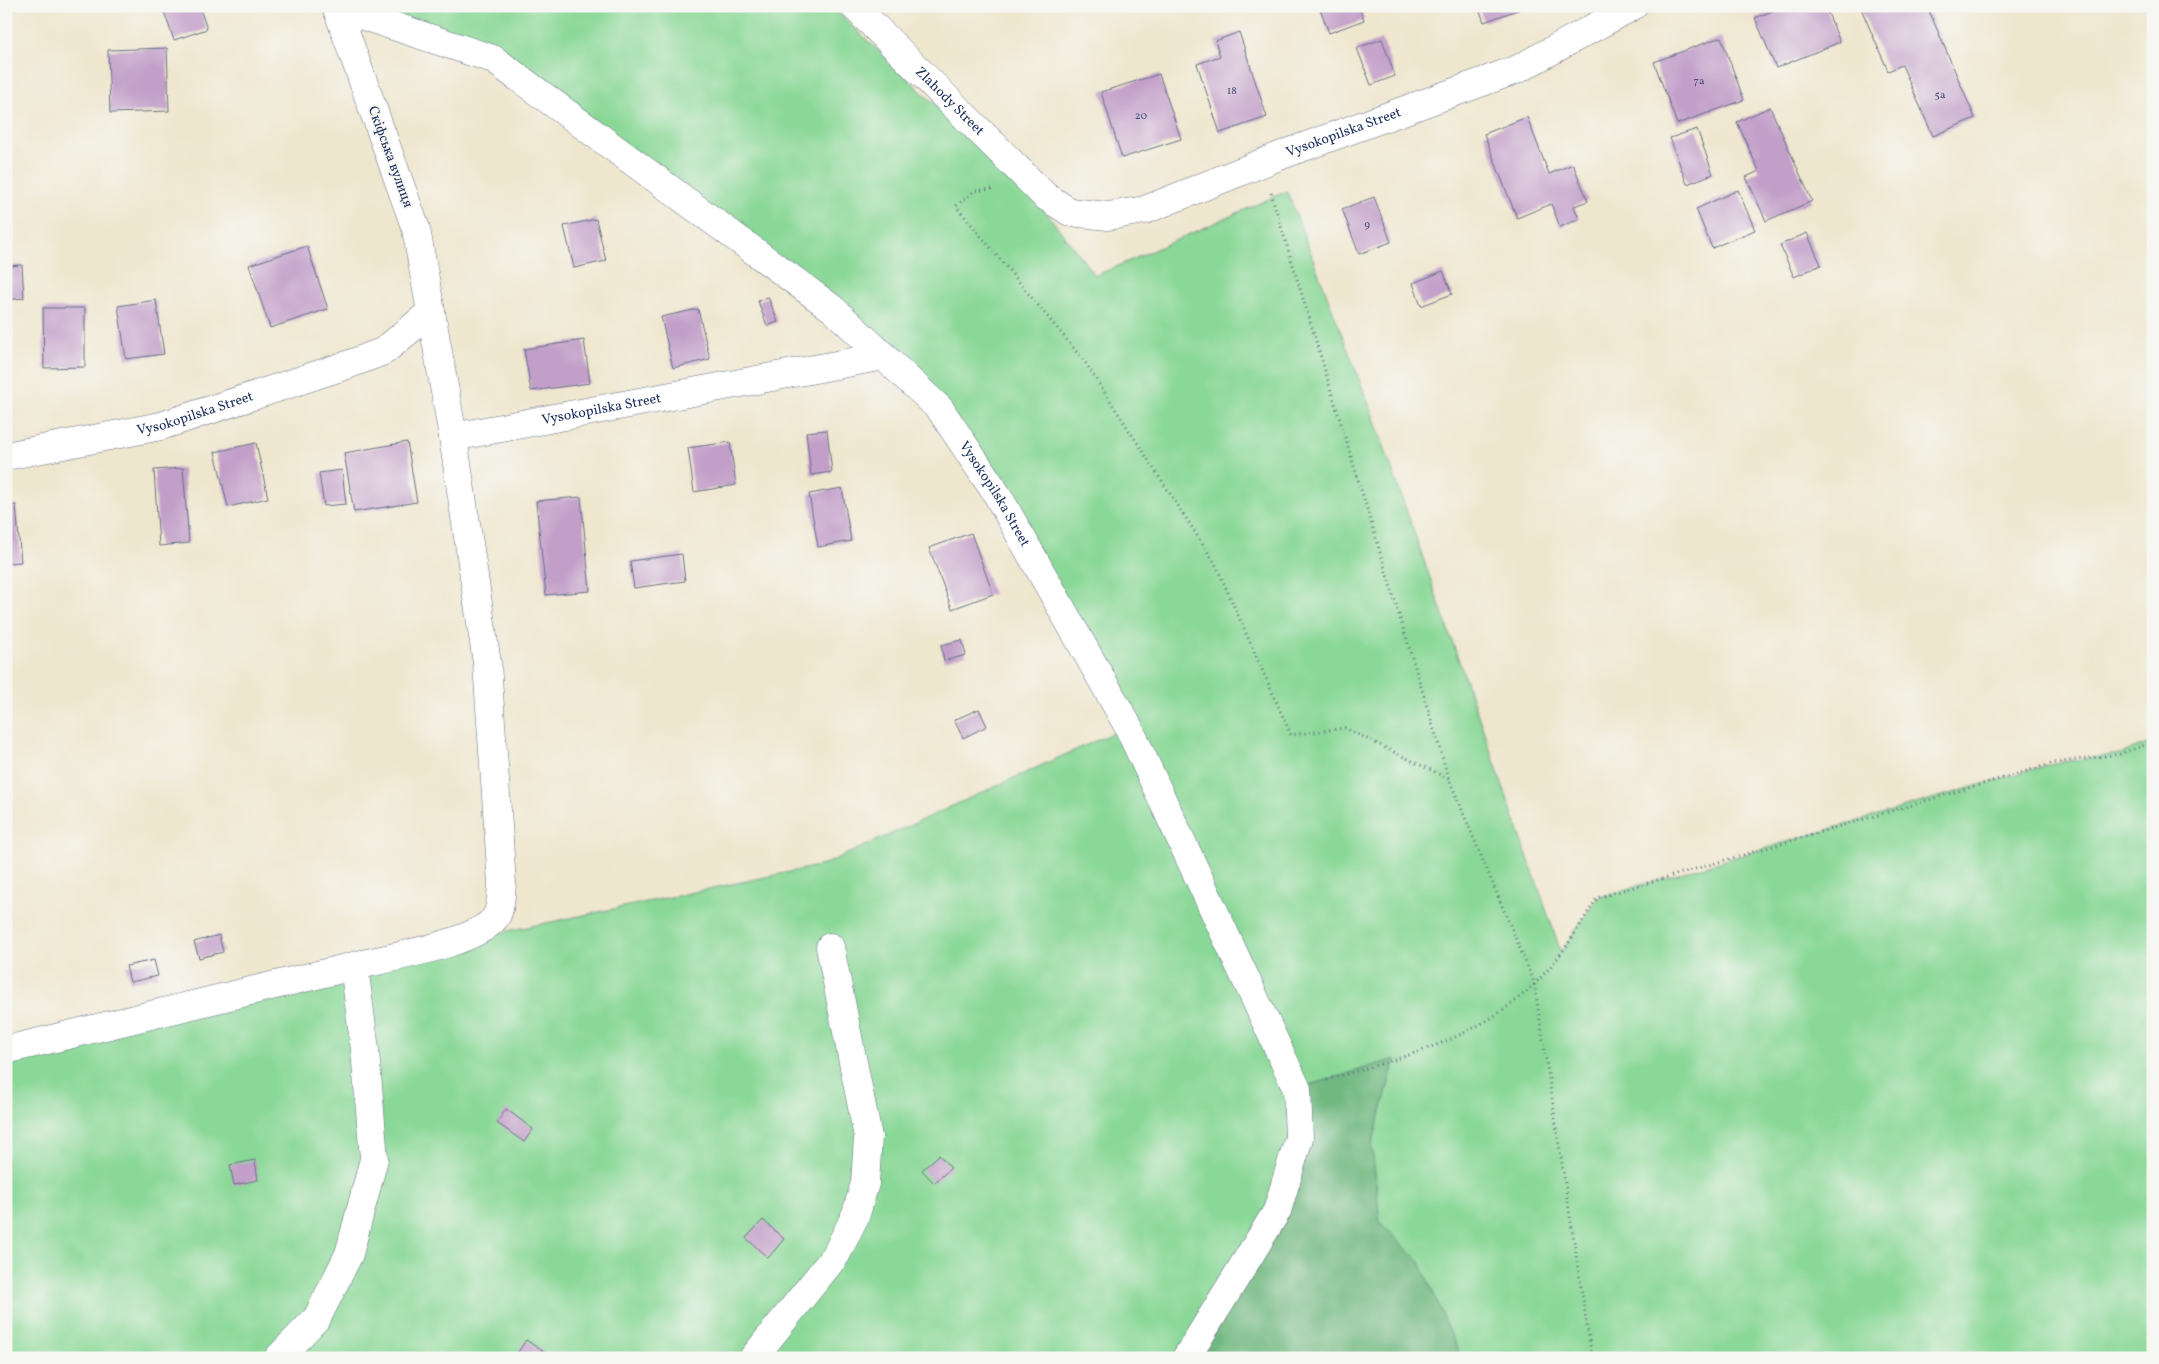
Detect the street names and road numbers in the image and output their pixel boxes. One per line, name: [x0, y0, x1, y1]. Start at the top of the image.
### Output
street label: Zlahody Street: [911, 63, 989, 140]
street label: Vysokopilska Street: [1283, 103, 1404, 162]
street label: Скіфська вулиця: [363, 104, 417, 210]
street label: Vysokopilska Street: [135, 387, 256, 440]
street label: Vysokopilska Street: [540, 389, 663, 430]
street label: Vysokopilska Street: [955, 438, 1034, 550]

